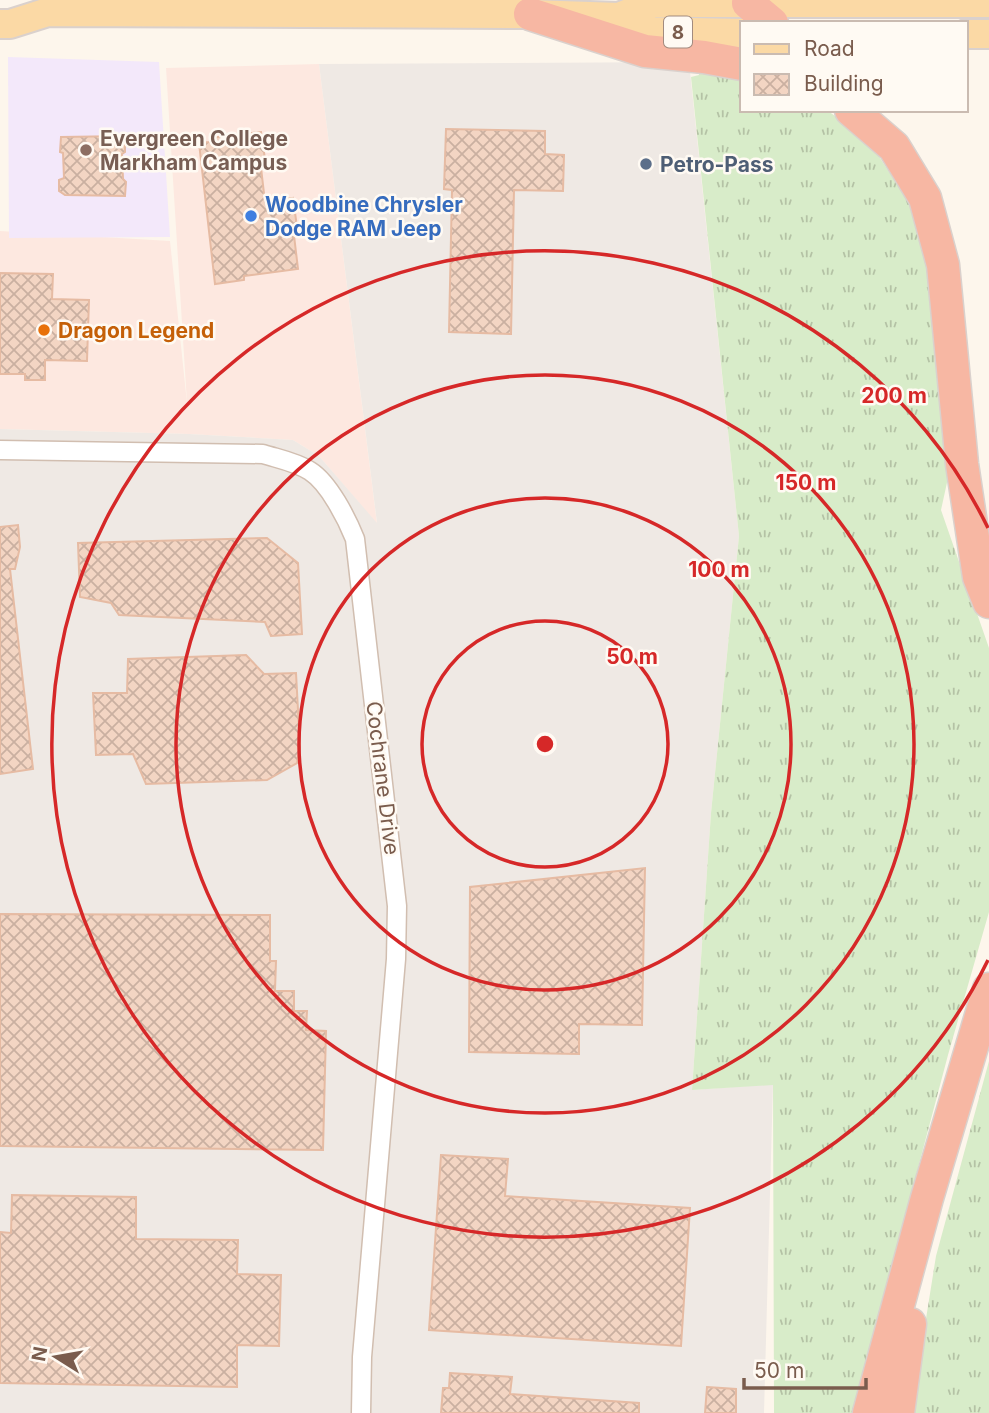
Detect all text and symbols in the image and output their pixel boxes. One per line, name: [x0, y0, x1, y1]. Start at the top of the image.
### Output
road number: 8: [664, 16, 692, 48]
legend: [740, 21, 968, 112]
text: Road: [804, 36, 855, 61]
text: Building: [804, 71, 884, 96]
place label: Evergreen College Markham Campus: [100, 126, 288, 175]
marker: Evergreen College Markham Campus: [78, 142, 94, 158]
place label: Petro-Pass: [660, 152, 773, 177]
marker: Petro-Pass: [638, 156, 654, 172]
place label: Woodbine Chrysler Dodge RAM Jeep: [265, 192, 463, 241]
marker: Woodbine Chrysler Dodge RAM Jeep: [243, 208, 259, 224]
place label: Dragon Legend: [58, 318, 214, 343]
marker: Dragon Legend: [36, 322, 52, 338]
text: 200 m: [861, 383, 927, 408]
text: 150 m: [776, 470, 836, 495]
text: 100 m: [688, 557, 750, 582]
text: 50 m: [606, 644, 658, 669]
street label: Cochrane Drive: [361, 700, 405, 856]
centre of rings: [533, 732, 557, 756]
north arrow: [21, 1322, 91, 1392]
text: N: [27, 1345, 52, 1363]
scale bar: [744, 1346, 866, 1390]
text: 50 m: [754, 1358, 804, 1383]

